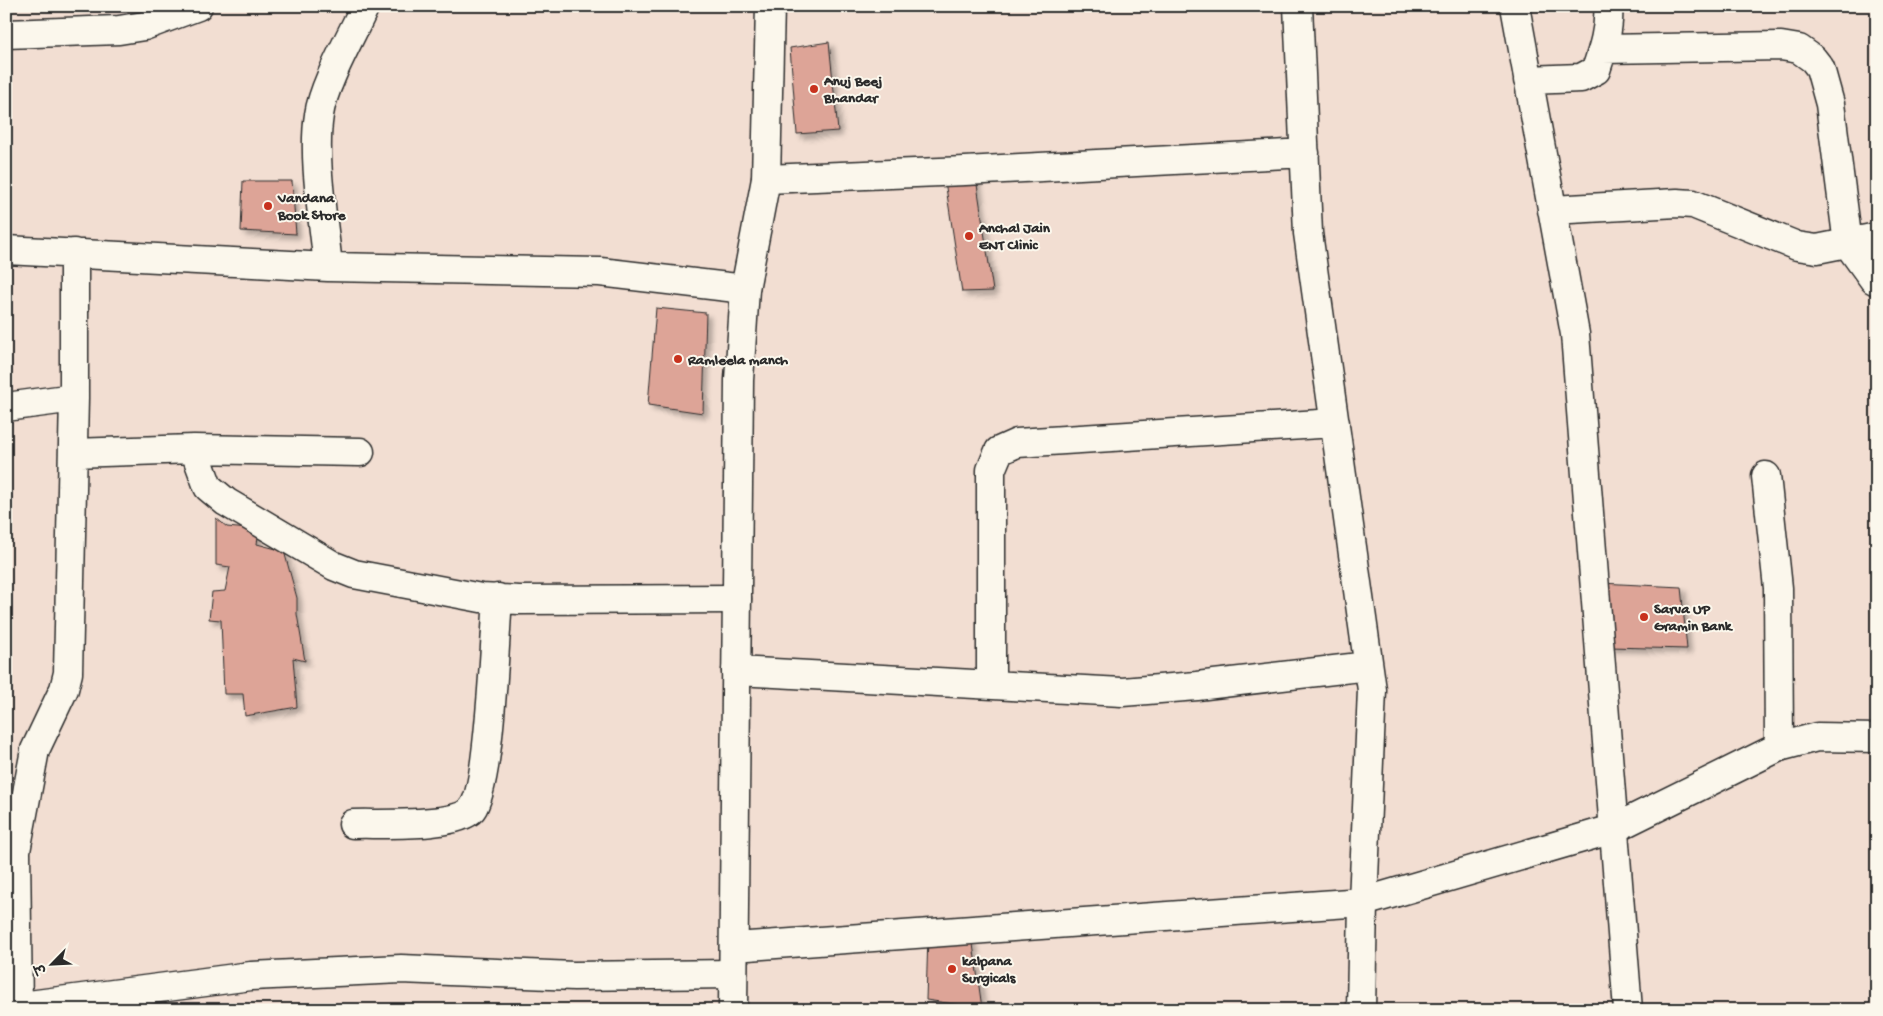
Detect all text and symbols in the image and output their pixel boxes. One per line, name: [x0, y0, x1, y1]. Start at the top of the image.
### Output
place label: Anuj Beej Bhandar: [823, 73, 882, 108]
marker: Anuj Beej Bhandar: [808, 83, 820, 95]
place label: Vandana Book Store: [277, 190, 347, 225]
marker: Vandana Book Store: [262, 200, 274, 212]
place label: Anchal Jain ENT Clinic: [978, 220, 1051, 255]
marker: Anchal Jain ENT Clinic: [963, 230, 975, 242]
place label: Ramleela manch: [687, 352, 788, 370]
marker: Ramleela manch: [672, 353, 684, 365]
place label: Sarva UP Gramin Bank: [1654, 601, 1734, 636]
marker: Sarva UP Gramin Bank: [1638, 611, 1650, 623]
north arrow: [28, 938, 78, 988]
place label: kalpana Surgicals: [962, 953, 1017, 988]
text: उ: [32, 959, 53, 978]
marker: kalpana Surgicals: [946, 963, 958, 975]

